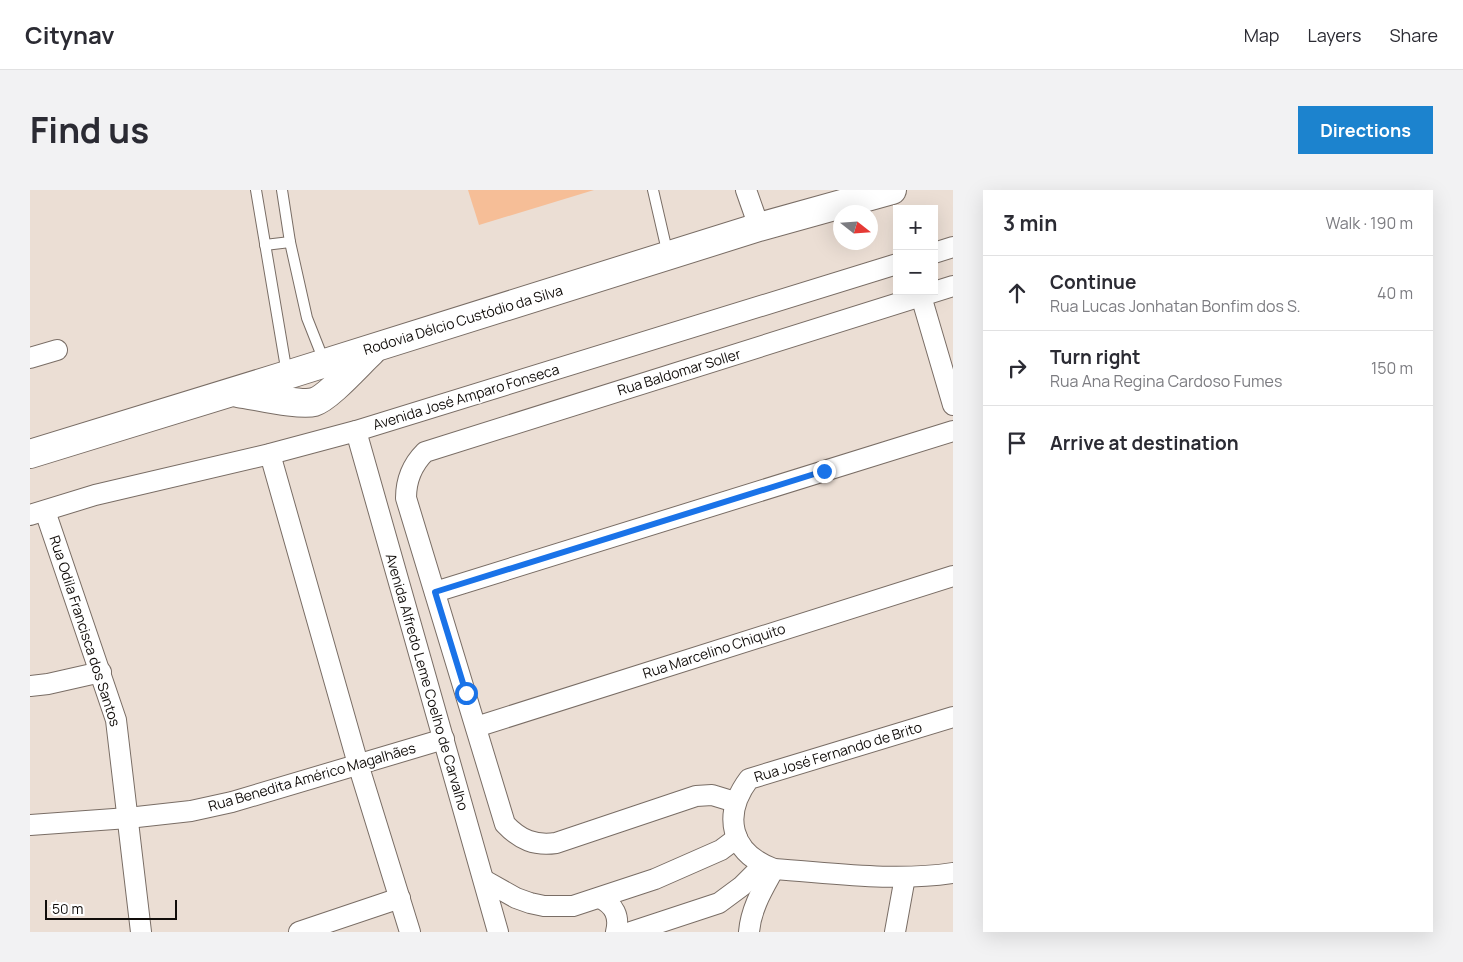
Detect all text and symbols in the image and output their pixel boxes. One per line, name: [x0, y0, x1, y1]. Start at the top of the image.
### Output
text: Citynav: [25, 18, 115, 51]
text: Map: [1244, 23, 1279, 47]
text: Layers: [1307, 23, 1361, 47]
text: Share: [1389, 23, 1438, 47]
text: Find us: [30, 106, 149, 154]
button: Directions: [1298, 106, 1433, 154]
north arrow: [833, 205, 878, 250]
map controls: [893, 205, 938, 295]
button: +: [893, 205, 938, 250]
text: 3 min: [1003, 209, 1057, 237]
text: Walk · 190 m: [1325, 212, 1413, 234]
button: −: [893, 250, 938, 295]
text: Continue: [1050, 269, 1136, 295]
icon: ahead: [1003, 279, 1031, 307]
street label: Rodovia Délcio Custódio da Silva: [361, 280, 565, 359]
text: 40 m: [1377, 282, 1413, 304]
text: Rua Lucas Jonhatan Bonfim dos S.: [1050, 295, 1301, 317]
street label: Rua Baldomar Soller: [615, 344, 743, 399]
text: Turn right: [1050, 344, 1140, 370]
icon: right: [1003, 354, 1031, 382]
text: 150 m: [1371, 357, 1413, 379]
street label: Avenida José Amparo Fonseca: [370, 359, 561, 434]
text: Rua Ana Regina Cardoso Fumes: [1050, 370, 1282, 392]
icon: arrive: [1003, 429, 1031, 457]
text: Arrive at destination: [1050, 430, 1239, 456]
route end: [813, 460, 836, 483]
street label: Rua Odila Francisca dos Santos: [46, 533, 125, 729]
street label: Avenida Alfredo Leme Coelho de Carvalho: [382, 551, 473, 813]
street label: Rua Marcelino Chiquito: [640, 618, 788, 683]
route start: [455, 682, 478, 705]
street label: Rua José Fernando de Brito: [752, 717, 924, 786]
street label: Rua Benedita Américo Magalhães: [206, 738, 418, 815]
scale bar: [45, 897, 178, 920]
text: 50 m: [52, 899, 83, 918]

